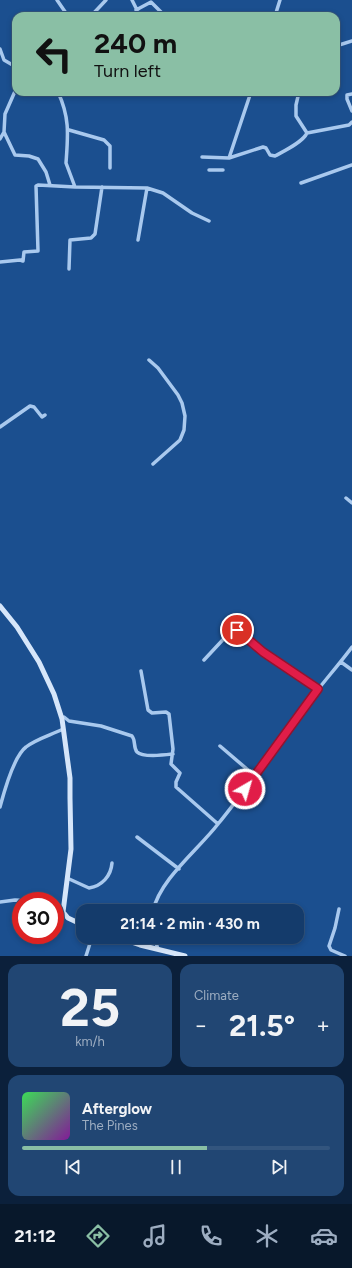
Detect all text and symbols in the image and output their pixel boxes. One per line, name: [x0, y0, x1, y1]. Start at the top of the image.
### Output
text: 240 m: [94, 26, 177, 60]
icon: left: [28, 28, 80, 80]
text: Turn left: [94, 60, 161, 82]
pin: [220, 613, 254, 647]
icon: arrive: [226, 619, 248, 641]
position arrow: [224, 768, 266, 810]
speed limit sign: 30: [12, 892, 64, 944]
text: 21:14 · 2 min · 430 m: [120, 915, 260, 933]
text: 25: [60, 977, 120, 1039]
text: Climate: [194, 988, 239, 1003]
text: 21.5°: [229, 1007, 295, 1044]
text: −: [194, 1012, 208, 1039]
text: +: [316, 1012, 330, 1039]
text: km/h: [75, 1034, 105, 1049]
text: Afterglow: [82, 1100, 152, 1118]
text: The Pines: [82, 1118, 138, 1133]
icon: previous: [62, 1156, 84, 1178]
icon: pause: [165, 1156, 187, 1178]
icon: next: [268, 1156, 290, 1178]
icon: directions: [84, 1222, 112, 1250]
icon: music: [141, 1222, 169, 1250]
icon: phone: [197, 1222, 225, 1250]
icon: climate: [253, 1222, 281, 1250]
icon: car: [310, 1222, 338, 1250]
text: 21:12: [14, 1225, 56, 1247]

